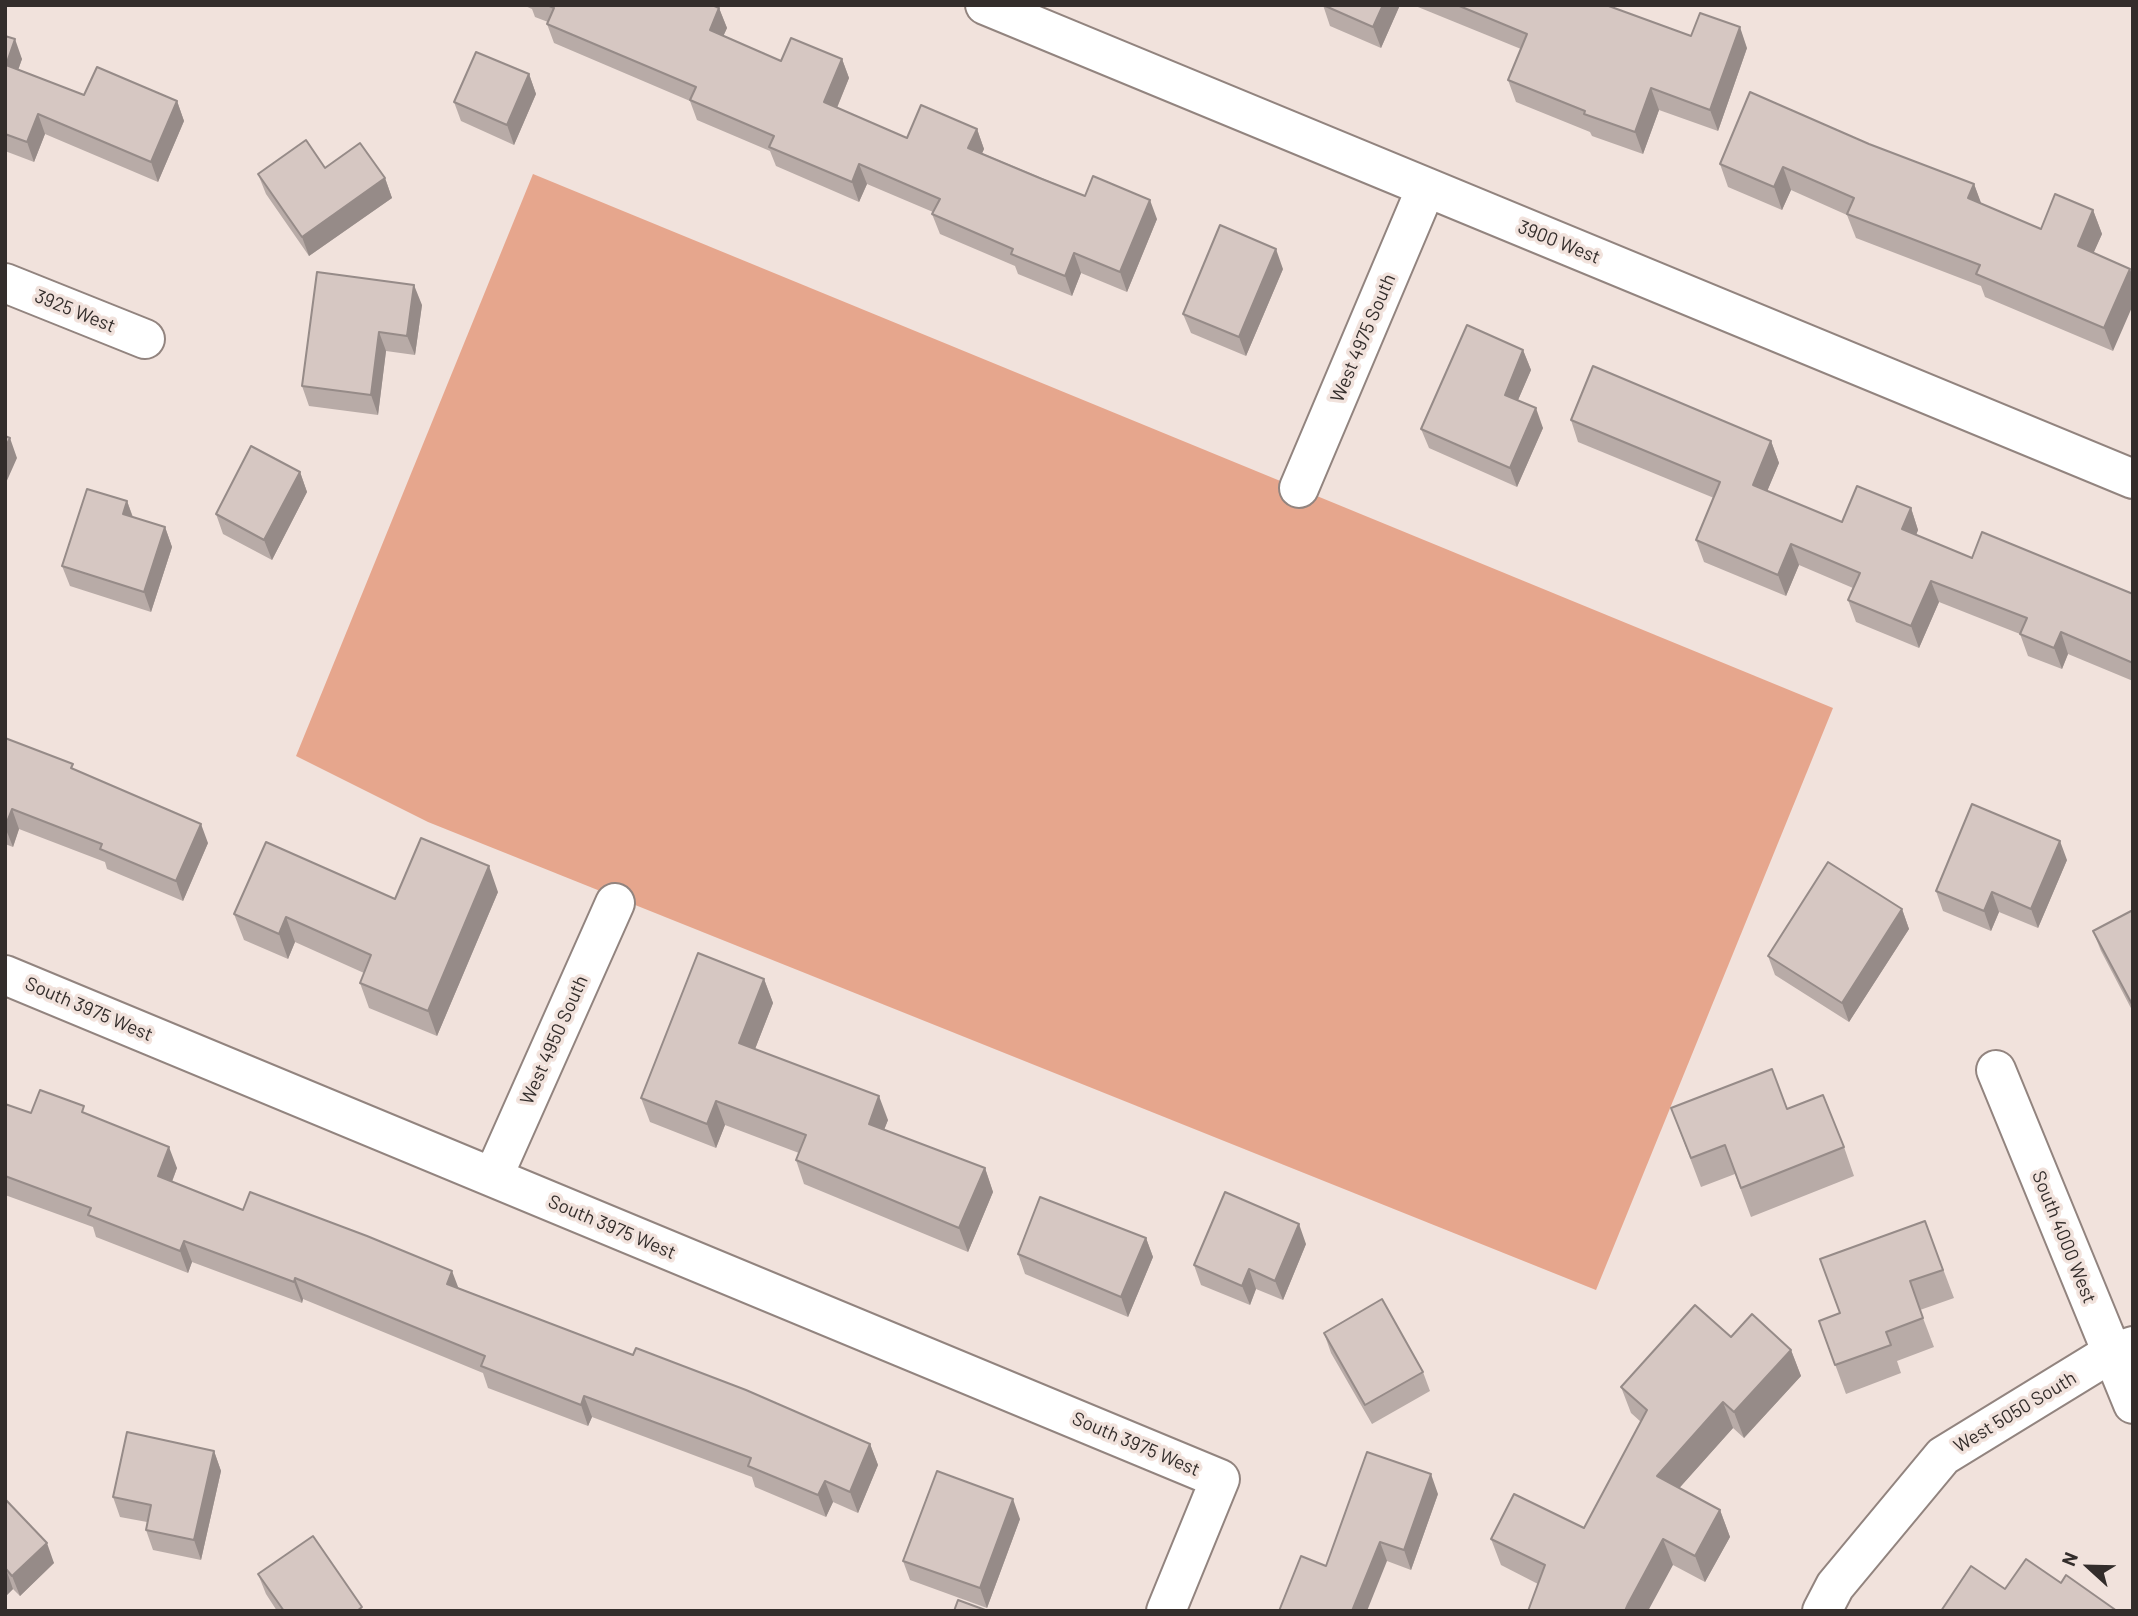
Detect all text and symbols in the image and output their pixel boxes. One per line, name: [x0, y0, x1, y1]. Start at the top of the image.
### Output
street label: 3900 West: [1515, 215, 1603, 269]
street label: West 4975 South: [1326, 270, 1400, 406]
street label: 3925 West: [31, 284, 119, 338]
street label: South 3975 West: [22, 972, 156, 1046]
street label: West 4950 South: [515, 972, 593, 1108]
street label: South 4000 West: [2027, 1167, 2101, 1307]
street label: South 3975 West: [545, 1190, 679, 1264]
street label: West 5050 South: [1949, 1366, 2081, 1458]
street label: South 3975 West: [1069, 1407, 1203, 1481]
north arrow: [2054, 1532, 2124, 1602]
text: N: [2056, 1549, 2082, 1569]

